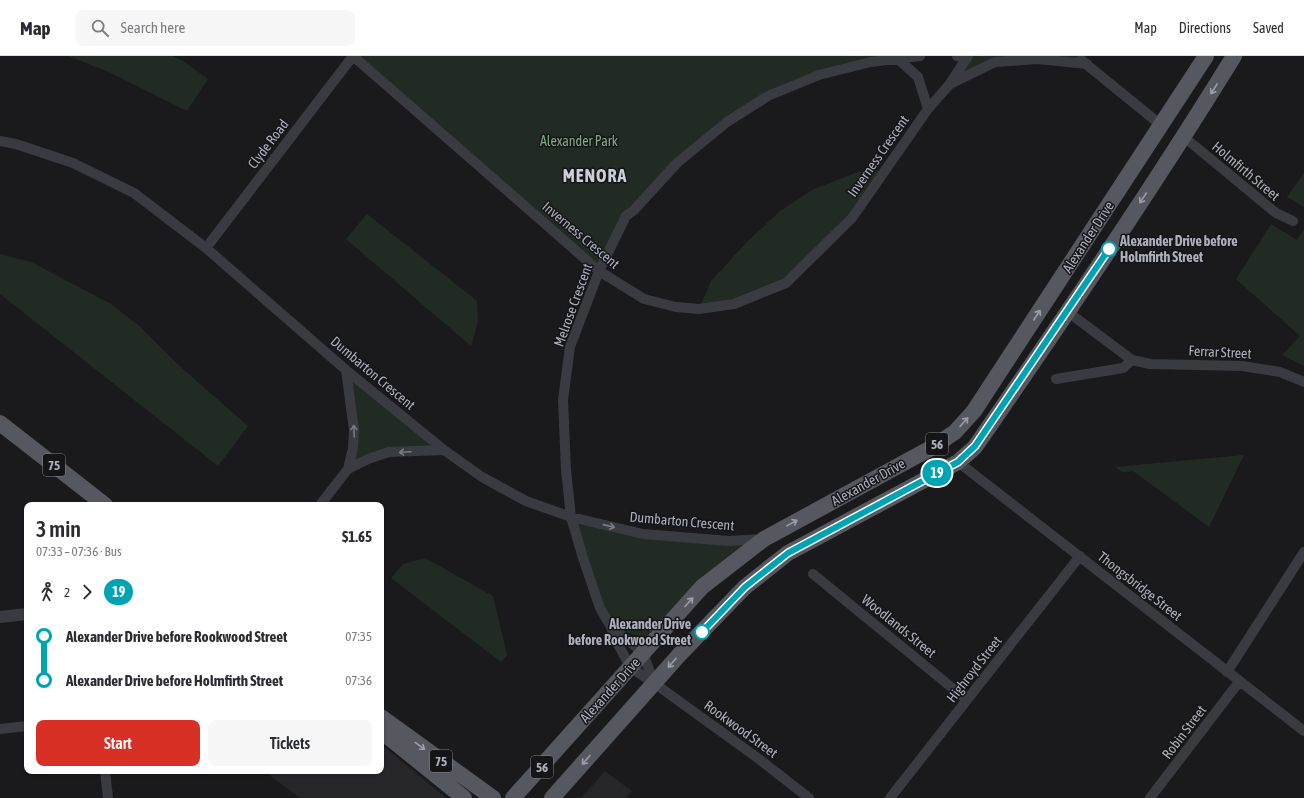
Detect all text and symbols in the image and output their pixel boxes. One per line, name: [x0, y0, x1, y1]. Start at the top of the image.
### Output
search box: [75, 10, 355, 46]
text: Map: [20, 17, 51, 39]
icon: search: [89, 17, 111, 39]
text: Search here: [121, 19, 185, 36]
text: Map: [1134, 20, 1157, 36]
text: Directions: [1179, 20, 1231, 36]
text: Saved: [1253, 20, 1284, 36]
one-way arrow: [1210, 83, 1218, 94]
street label: Inverness Crescent: [844, 112, 912, 200]
street label: Clyde Road: [244, 116, 292, 172]
park label: Alexander Park: [540, 133, 618, 149]
street label: Holmfirth Street: [1209, 138, 1283, 204]
district label: MENORA: [563, 165, 627, 186]
one-way arrow: [1139, 193, 1148, 204]
street label: Inverness Crescent: [539, 198, 623, 272]
street label: Alexander Drive: [1059, 198, 1117, 276]
place label: Alexander Drive before Holmfirth Street: [1119, 233, 1238, 265]
marker: Alexander Drive before Holmfirth Street: [1101, 241, 1117, 257]
street label: Melrose Crescent: [551, 261, 595, 349]
one-way arrow: [1033, 309, 1041, 321]
street label: Dumbarton Crescent: [328, 333, 418, 413]
street label: Ferrar Street: [1188, 342, 1252, 362]
one-way arrow: [959, 417, 968, 428]
one-way arrow: [350, 425, 357, 438]
road number: 56: [926, 433, 948, 455]
one-way arrow: [399, 448, 412, 455]
road number: 75: [43, 454, 65, 476]
street label: Alexander Drive: [828, 455, 908, 509]
line badge: 19: [919, 460, 955, 486]
text: 19: [930, 465, 944, 481]
street label: Dumbarton Crescent: [629, 508, 735, 534]
text: 3 min: [36, 516, 81, 542]
one-way arrow: [786, 519, 798, 527]
one-way arrow: [602, 523, 615, 531]
text: $1.65: [342, 528, 372, 545]
text: 07:33 – 07:36 · Bus: [36, 544, 122, 559]
street label: Thongsbridge Street: [1095, 548, 1185, 624]
icon: walk: [36, 581, 58, 603]
icon: forward: [76, 581, 98, 603]
text: 19: [112, 584, 125, 600]
text: 2: [64, 585, 70, 600]
street label: Woodlands Street: [859, 591, 939, 661]
one-way arrow: [684, 597, 694, 607]
place label: Alexander Drive before Rookwood Street: [568, 616, 691, 648]
marker: Alexander Drive before Rookwood Street: [694, 624, 710, 640]
text: Alexander Drive before Rookwood Street: [66, 628, 287, 645]
text: 07:35: [345, 629, 372, 644]
street label: Highroyd Street: [943, 633, 1005, 705]
street label: Alexander Drive: [577, 654, 643, 726]
one-way arrow: [667, 658, 677, 668]
text: Alexander Drive before Holmfirth Street: [66, 672, 283, 689]
text: 07:36: [345, 673, 372, 688]
street label: Rookwood Street: [701, 697, 781, 761]
street label: Robin Street: [1159, 702, 1209, 762]
button: Start: [36, 720, 200, 766]
button: Tickets: [208, 720, 372, 766]
one-way arrow: [414, 742, 425, 750]
road number: 75: [430, 750, 452, 772]
one-way arrow: [582, 755, 591, 765]
road number: 56: [531, 756, 553, 778]

